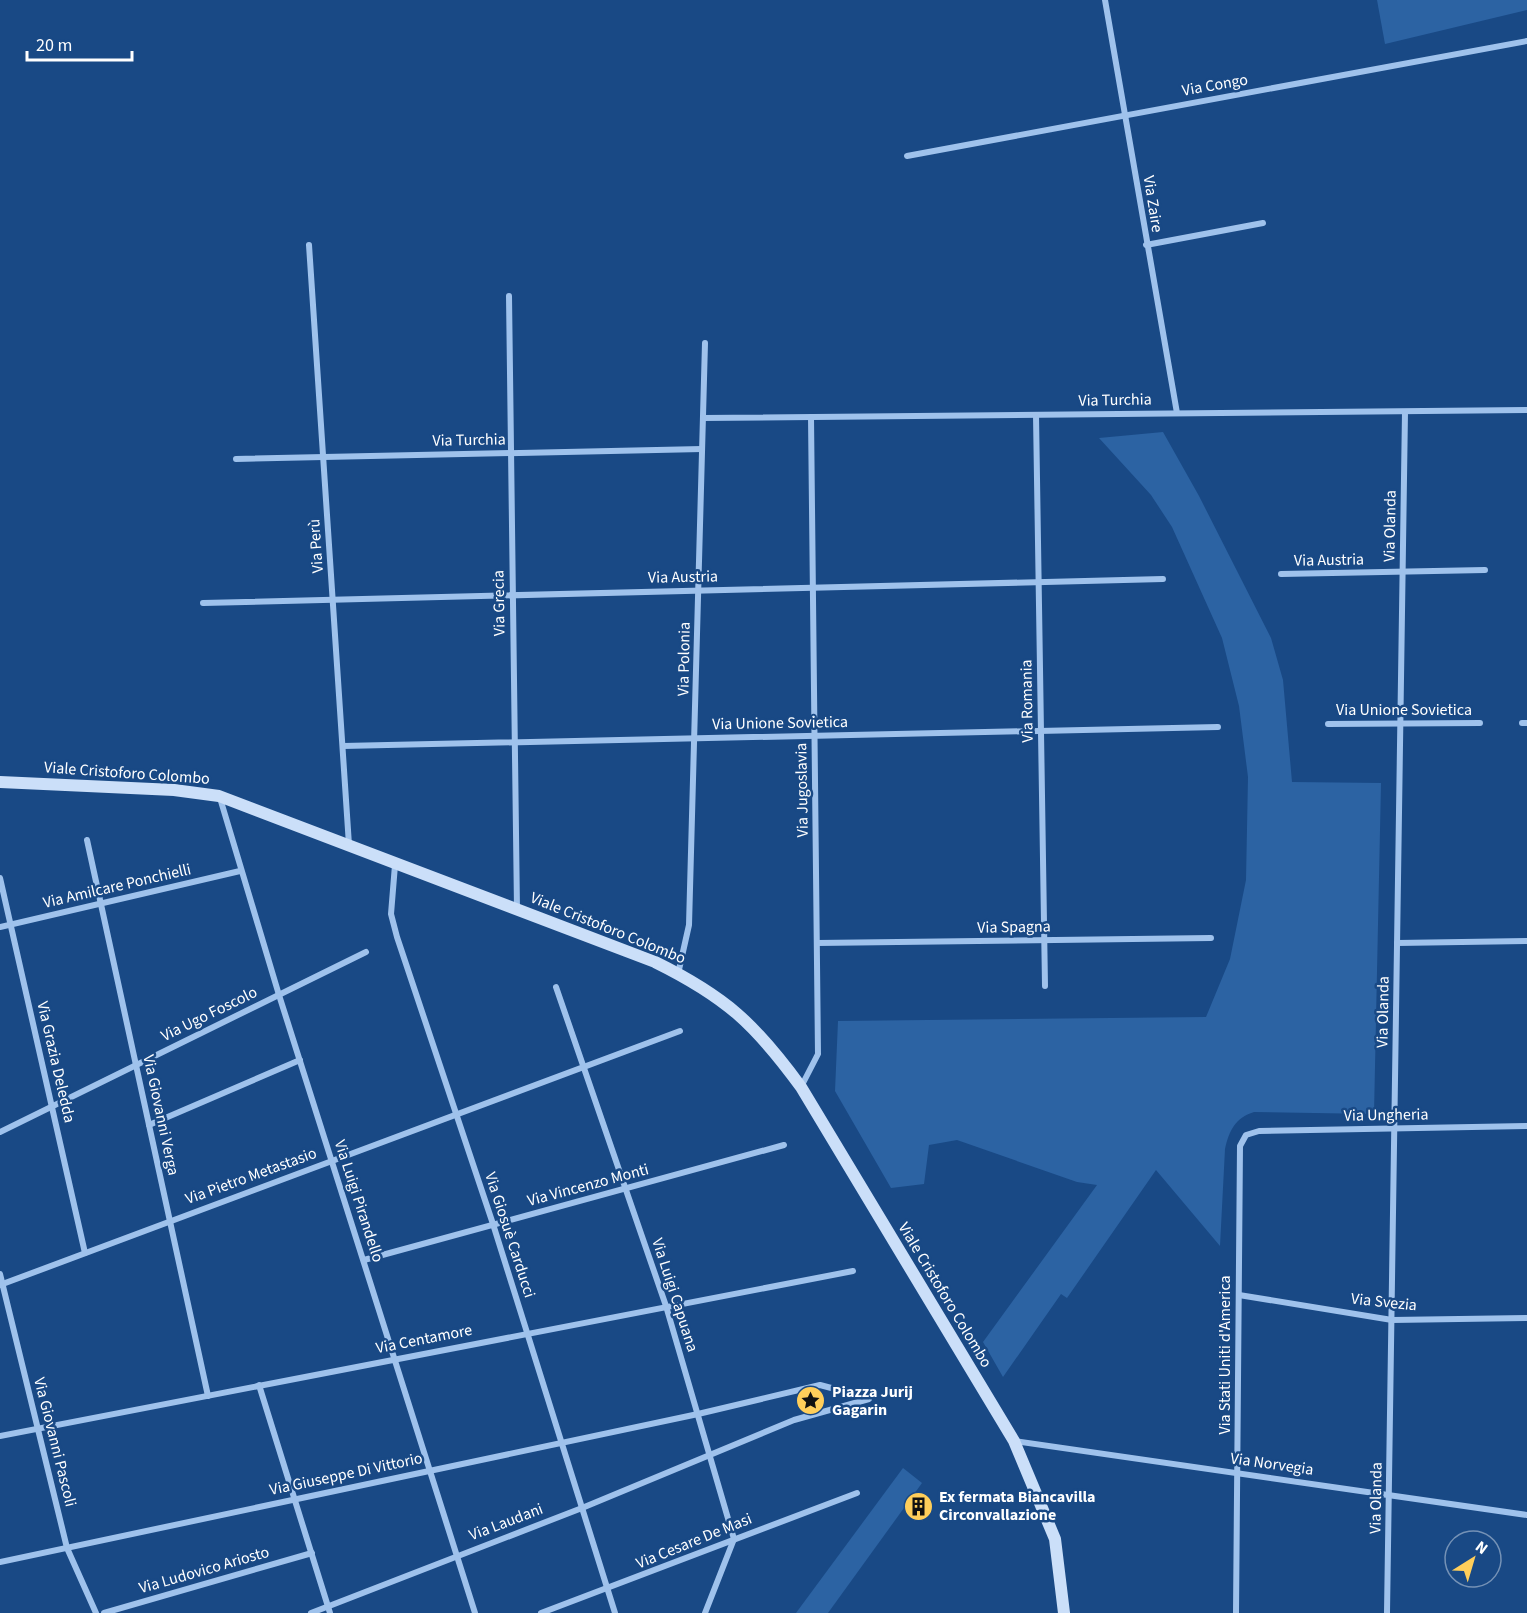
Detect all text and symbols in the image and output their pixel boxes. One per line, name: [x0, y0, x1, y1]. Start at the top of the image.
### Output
scale bar: [27, 24, 132, 62]
text: 20 m: [36, 33, 72, 58]
street label: Via Congo: [1180, 68, 1250, 102]
street label: Via Zaire: [1138, 174, 1168, 234]
street label: Via Turchia: [1078, 388, 1152, 412]
street label: Via Turchia: [432, 428, 506, 452]
street label: Via Olanda: [1378, 490, 1402, 562]
street label: Via Perù: [303, 518, 329, 574]
street label: Via Austria: [1294, 548, 1364, 572]
street label: Via Austria: [648, 565, 718, 589]
street label: Via Grecia: [487, 570, 511, 636]
street label: Via Polonia: [672, 622, 696, 696]
street label: Via Romania: [1015, 659, 1039, 743]
street label: Via Unione Sovietica: [1336, 699, 1472, 721]
street label: Via Unione Sovietica: [712, 711, 848, 735]
street label: Via Jugoslavia: [790, 743, 814, 837]
street label: Viale Cristoforo Colombo: [43, 756, 211, 790]
street label: Via Amilcare Ponchielli: [41, 858, 193, 914]
street label: Viale Cristoforo Colombo: [527, 887, 689, 969]
street label: Via Spagna: [977, 915, 1051, 939]
street label: Via Olanda: [1371, 976, 1395, 1048]
street label: Via Ugo Foscolo: [157, 981, 261, 1047]
street label: Via Grazia Deledda: [31, 999, 81, 1125]
street label: Via Giovanni Verga: [137, 1053, 185, 1177]
street label: Via Ungheria: [1343, 1103, 1429, 1127]
street label: Via Luigi Pirandello: [329, 1137, 389, 1265]
street label: Via Pietro Metastasio: [182, 1142, 320, 1210]
street label: Via Vincenzo Monti: [525, 1158, 651, 1212]
street label: Via Giosuè Carducci: [479, 1169, 541, 1301]
street label: Viale Cristoforo Colombo: [893, 1218, 997, 1372]
street label: Via Luigi Capuana: [646, 1235, 704, 1355]
street label: Via Stati Uniti d'America: [1214, 1275, 1236, 1435]
street label: Via Svezia: [1350, 1288, 1418, 1316]
street label: Via Centamore: [374, 1319, 474, 1359]
street label: Via Giovanni Pascoli: [28, 1375, 82, 1509]
place label: Piazza Jurij Gagarin: [832, 1381, 913, 1421]
place icon: Piazza Jurij Gagarin: [795, 1385, 827, 1417]
street label: Via Giuseppe Di Vittorio: [268, 1447, 424, 1501]
street label: Via Norvegia: [1229, 1447, 1315, 1481]
street label: Via Olanda: [1364, 1462, 1388, 1534]
place label: Ex fermata Biancavilla Circonvallazione: [939, 1486, 1096, 1526]
building icon: Ex fermata Biancavilla Circonvallazione: [902, 1490, 934, 1522]
street label: Via Laudani: [466, 1498, 546, 1546]
street label: Via Cesare De Masi: [633, 1508, 755, 1574]
north arrow: [1443, 1529, 1503, 1589]
text: N: [1471, 1536, 1492, 1560]
street label: Via Ludovico Ariosto: [136, 1541, 272, 1599]

